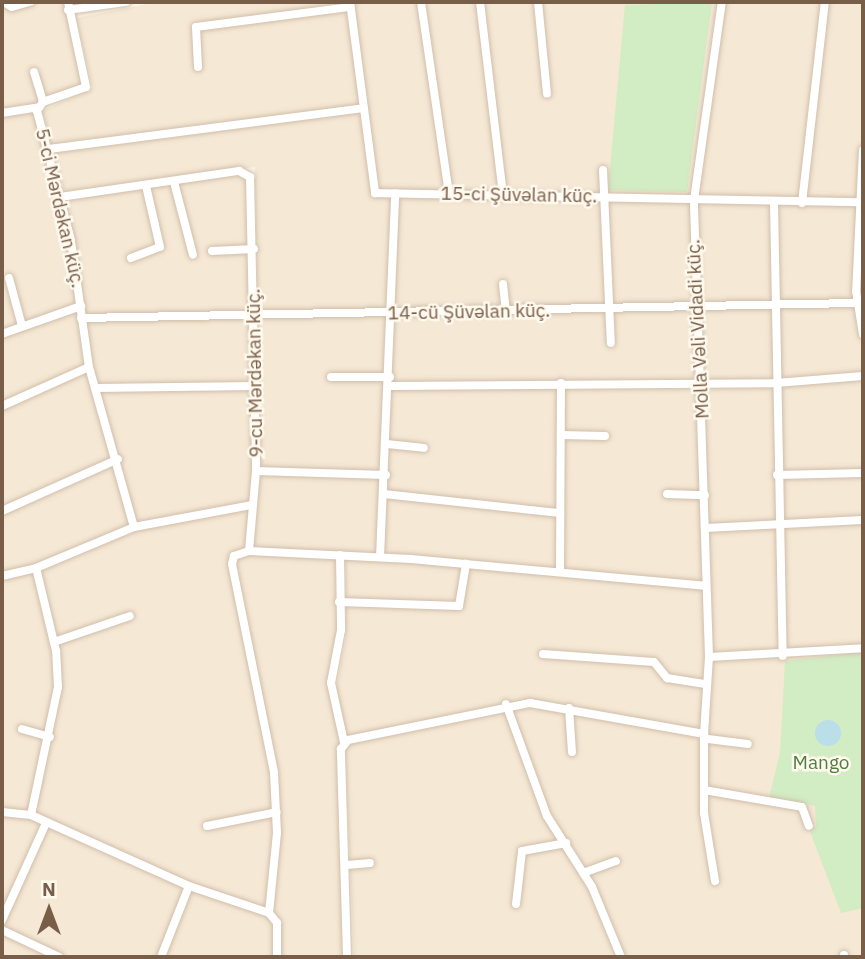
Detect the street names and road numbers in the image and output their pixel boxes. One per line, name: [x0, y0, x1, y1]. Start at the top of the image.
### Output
street label: 5-ci Mərdəkan küç.: [31, 126, 89, 290]
street label: 15-ci Şüvəlan küç.: [440, 182, 598, 208]
street label: Molla Vəli Vidadi küç.: [682, 239, 714, 419]
street label: 9-cu Mərdəkan küç.: [242, 288, 268, 458]
street label: 14-cü Şüvəlan küç.: [387, 299, 551, 325]

